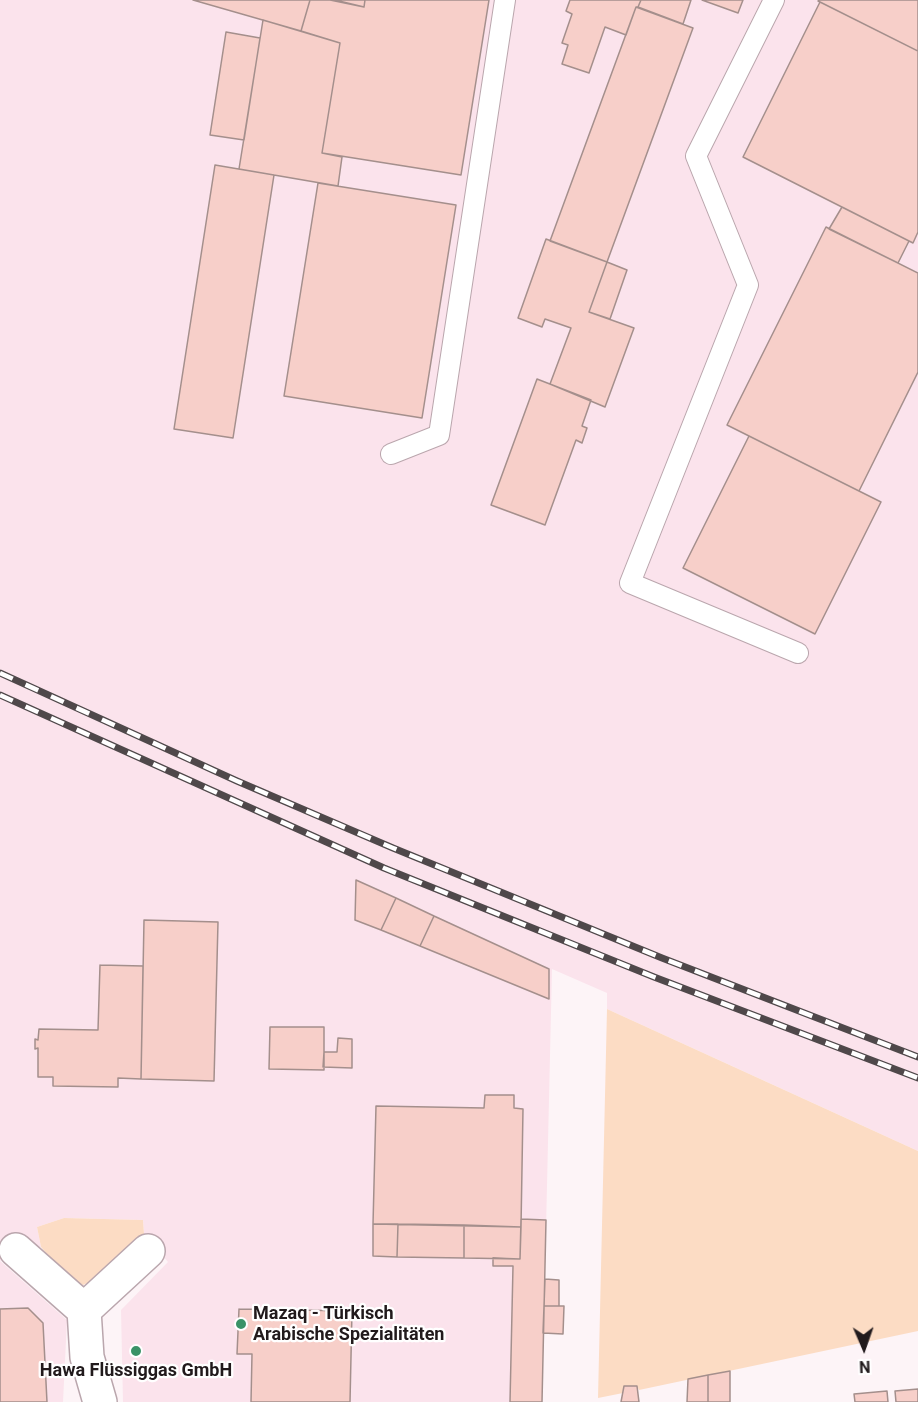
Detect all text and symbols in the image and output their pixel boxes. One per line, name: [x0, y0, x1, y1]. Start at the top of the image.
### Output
place label: Mazaq - Türkisch Arabische Spezialitäten: [253, 1303, 444, 1346]
marker: Mazaq - Türkisch Arabische Spezialitäten: [234, 1317, 248, 1331]
north arrow: [834, 1318, 894, 1378]
marker: Hawa Flüssiggas GmbH: [129, 1344, 143, 1358]
text: N: [859, 1357, 871, 1376]
place label: Hawa Flüssiggas GmbH: [40, 1360, 232, 1382]

